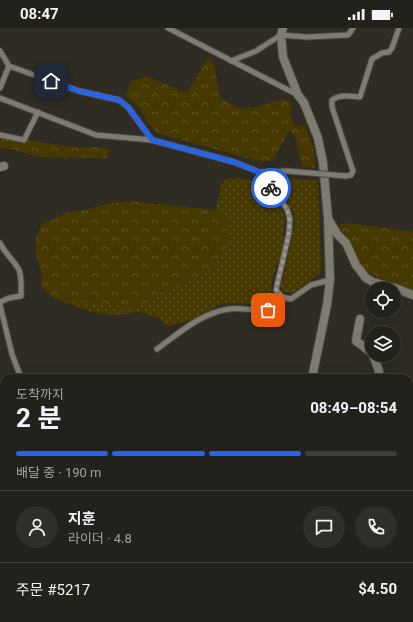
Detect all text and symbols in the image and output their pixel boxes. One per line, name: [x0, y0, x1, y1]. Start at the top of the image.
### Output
text: 08:47: [20, 5, 59, 23]
pin: [34, 64, 68, 98]
icon: home: [40, 70, 62, 92]
courier: [251, 168, 291, 208]
icon: bike: [260, 177, 282, 199]
map controls: [365, 282, 401, 362]
button: locate: [365, 282, 401, 318]
pin: [251, 293, 285, 327]
icon: bag: [257, 299, 279, 321]
button: layers: [365, 326, 401, 362]
text: 도착까지: [16, 387, 64, 402]
text: 08:49–08:54: [310, 399, 397, 417]
text: 2 분: [16, 403, 61, 433]
text: 배달 중 · 190 m: [16, 465, 102, 480]
button: person: [16, 506, 58, 548]
button: chat: [303, 506, 345, 548]
button: phone: [355, 506, 397, 548]
text: 지훈: [68, 510, 96, 528]
text: 라이더 · 4.8: [68, 531, 132, 546]
text: $4.50: [358, 580, 397, 598]
text: 주문 #5217: [16, 581, 90, 599]

